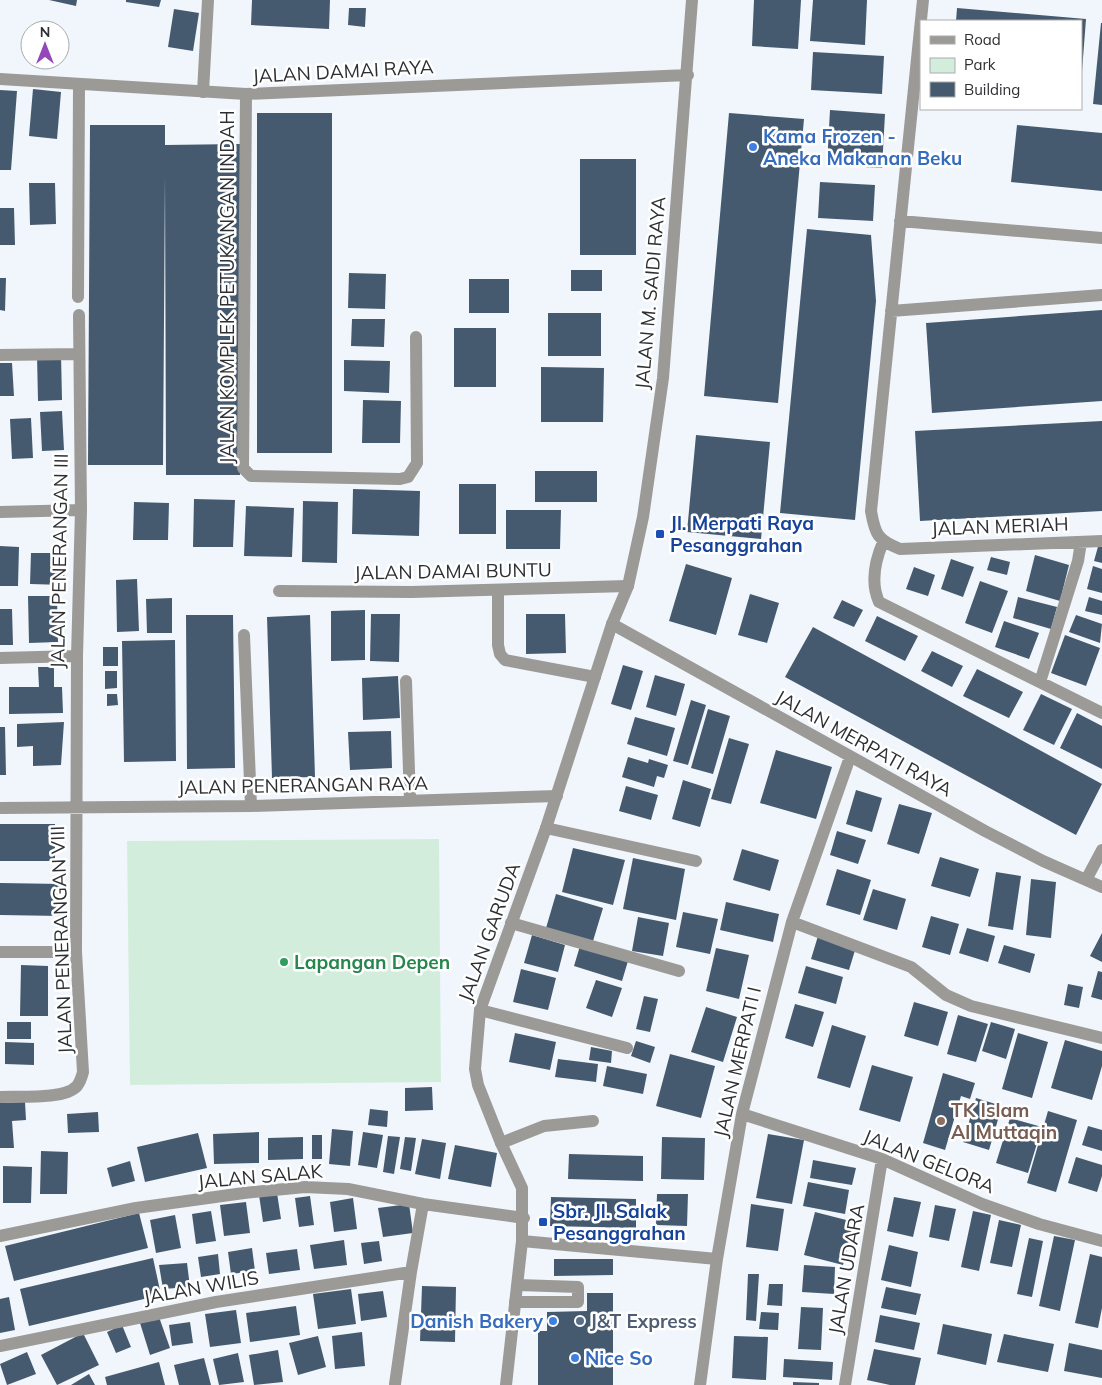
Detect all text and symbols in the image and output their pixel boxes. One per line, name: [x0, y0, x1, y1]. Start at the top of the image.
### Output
north arrow: [20, 20, 70, 70]
legend: [920, 20, 1082, 110]
text: N: [40, 23, 50, 41]
text: Road: [964, 30, 1001, 49]
street label: JALAN DAMAI RAYA: [252, 54, 434, 88]
text: Park: [964, 55, 996, 74]
text: Building: [964, 80, 1020, 99]
street label: JALAN KOMPLEK PETUKANGAN INDAH: [215, 110, 239, 464]
place label: Kama Frozen - Aneka Makanan Beku: [763, 124, 962, 170]
marker: Kama Frozen - Aneka Makanan Beku: [747, 141, 759, 153]
street label: JALAN M. SAIDI RAYA: [630, 196, 670, 390]
street label: JALAN PENERANGAN III: [45, 453, 73, 669]
place label: Jl. Merpati Raya Pesanggrahan: [670, 511, 814, 557]
street label: JALAN MERIAH: [931, 512, 1069, 540]
marker: Jl. Merpati Raya Pesanggrahan: [654, 528, 666, 540]
street label: JALAN DAMAI BUNTU: [354, 557, 552, 585]
street label: JALAN MERPATI RAYA: [771, 684, 957, 802]
street label: JALAN PENERANGAN RAYA: [178, 771, 428, 799]
street label: JALAN PENERANGAN VIII: [45, 825, 77, 1055]
street label: JALAN GARUDA: [453, 859, 525, 1005]
place label: Lapangan Depen: [294, 950, 450, 974]
marker: Lapangan Depen: [278, 956, 290, 968]
street label: JALAN MERPATI I: [708, 984, 766, 1140]
place label: TK Islam Al Muttaqin: [951, 1098, 1057, 1144]
marker: TK Islam Al Muttaqin: [935, 1115, 947, 1127]
street label: JALAN GELORA: [860, 1124, 998, 1198]
street label: JALAN SALAK: [197, 1159, 324, 1193]
place label: Sbr. Jl. Salak Pesanggrahan: [553, 1199, 686, 1245]
street label: JALAN UDARA: [823, 1202, 869, 1336]
marker: Sbr. Jl. Salak Pesanggrahan: [537, 1216, 549, 1228]
street label: JALAN WILIS: [142, 1265, 260, 1309]
place label: Danish Bakery: [410, 1309, 544, 1333]
place label: J&T Express: [590, 1309, 697, 1333]
marker: Danish Bakery: [547, 1315, 559, 1327]
marker: J&T Express: [574, 1315, 586, 1327]
place label: Nice So: [585, 1346, 653, 1370]
marker: Nice So: [569, 1352, 581, 1364]

